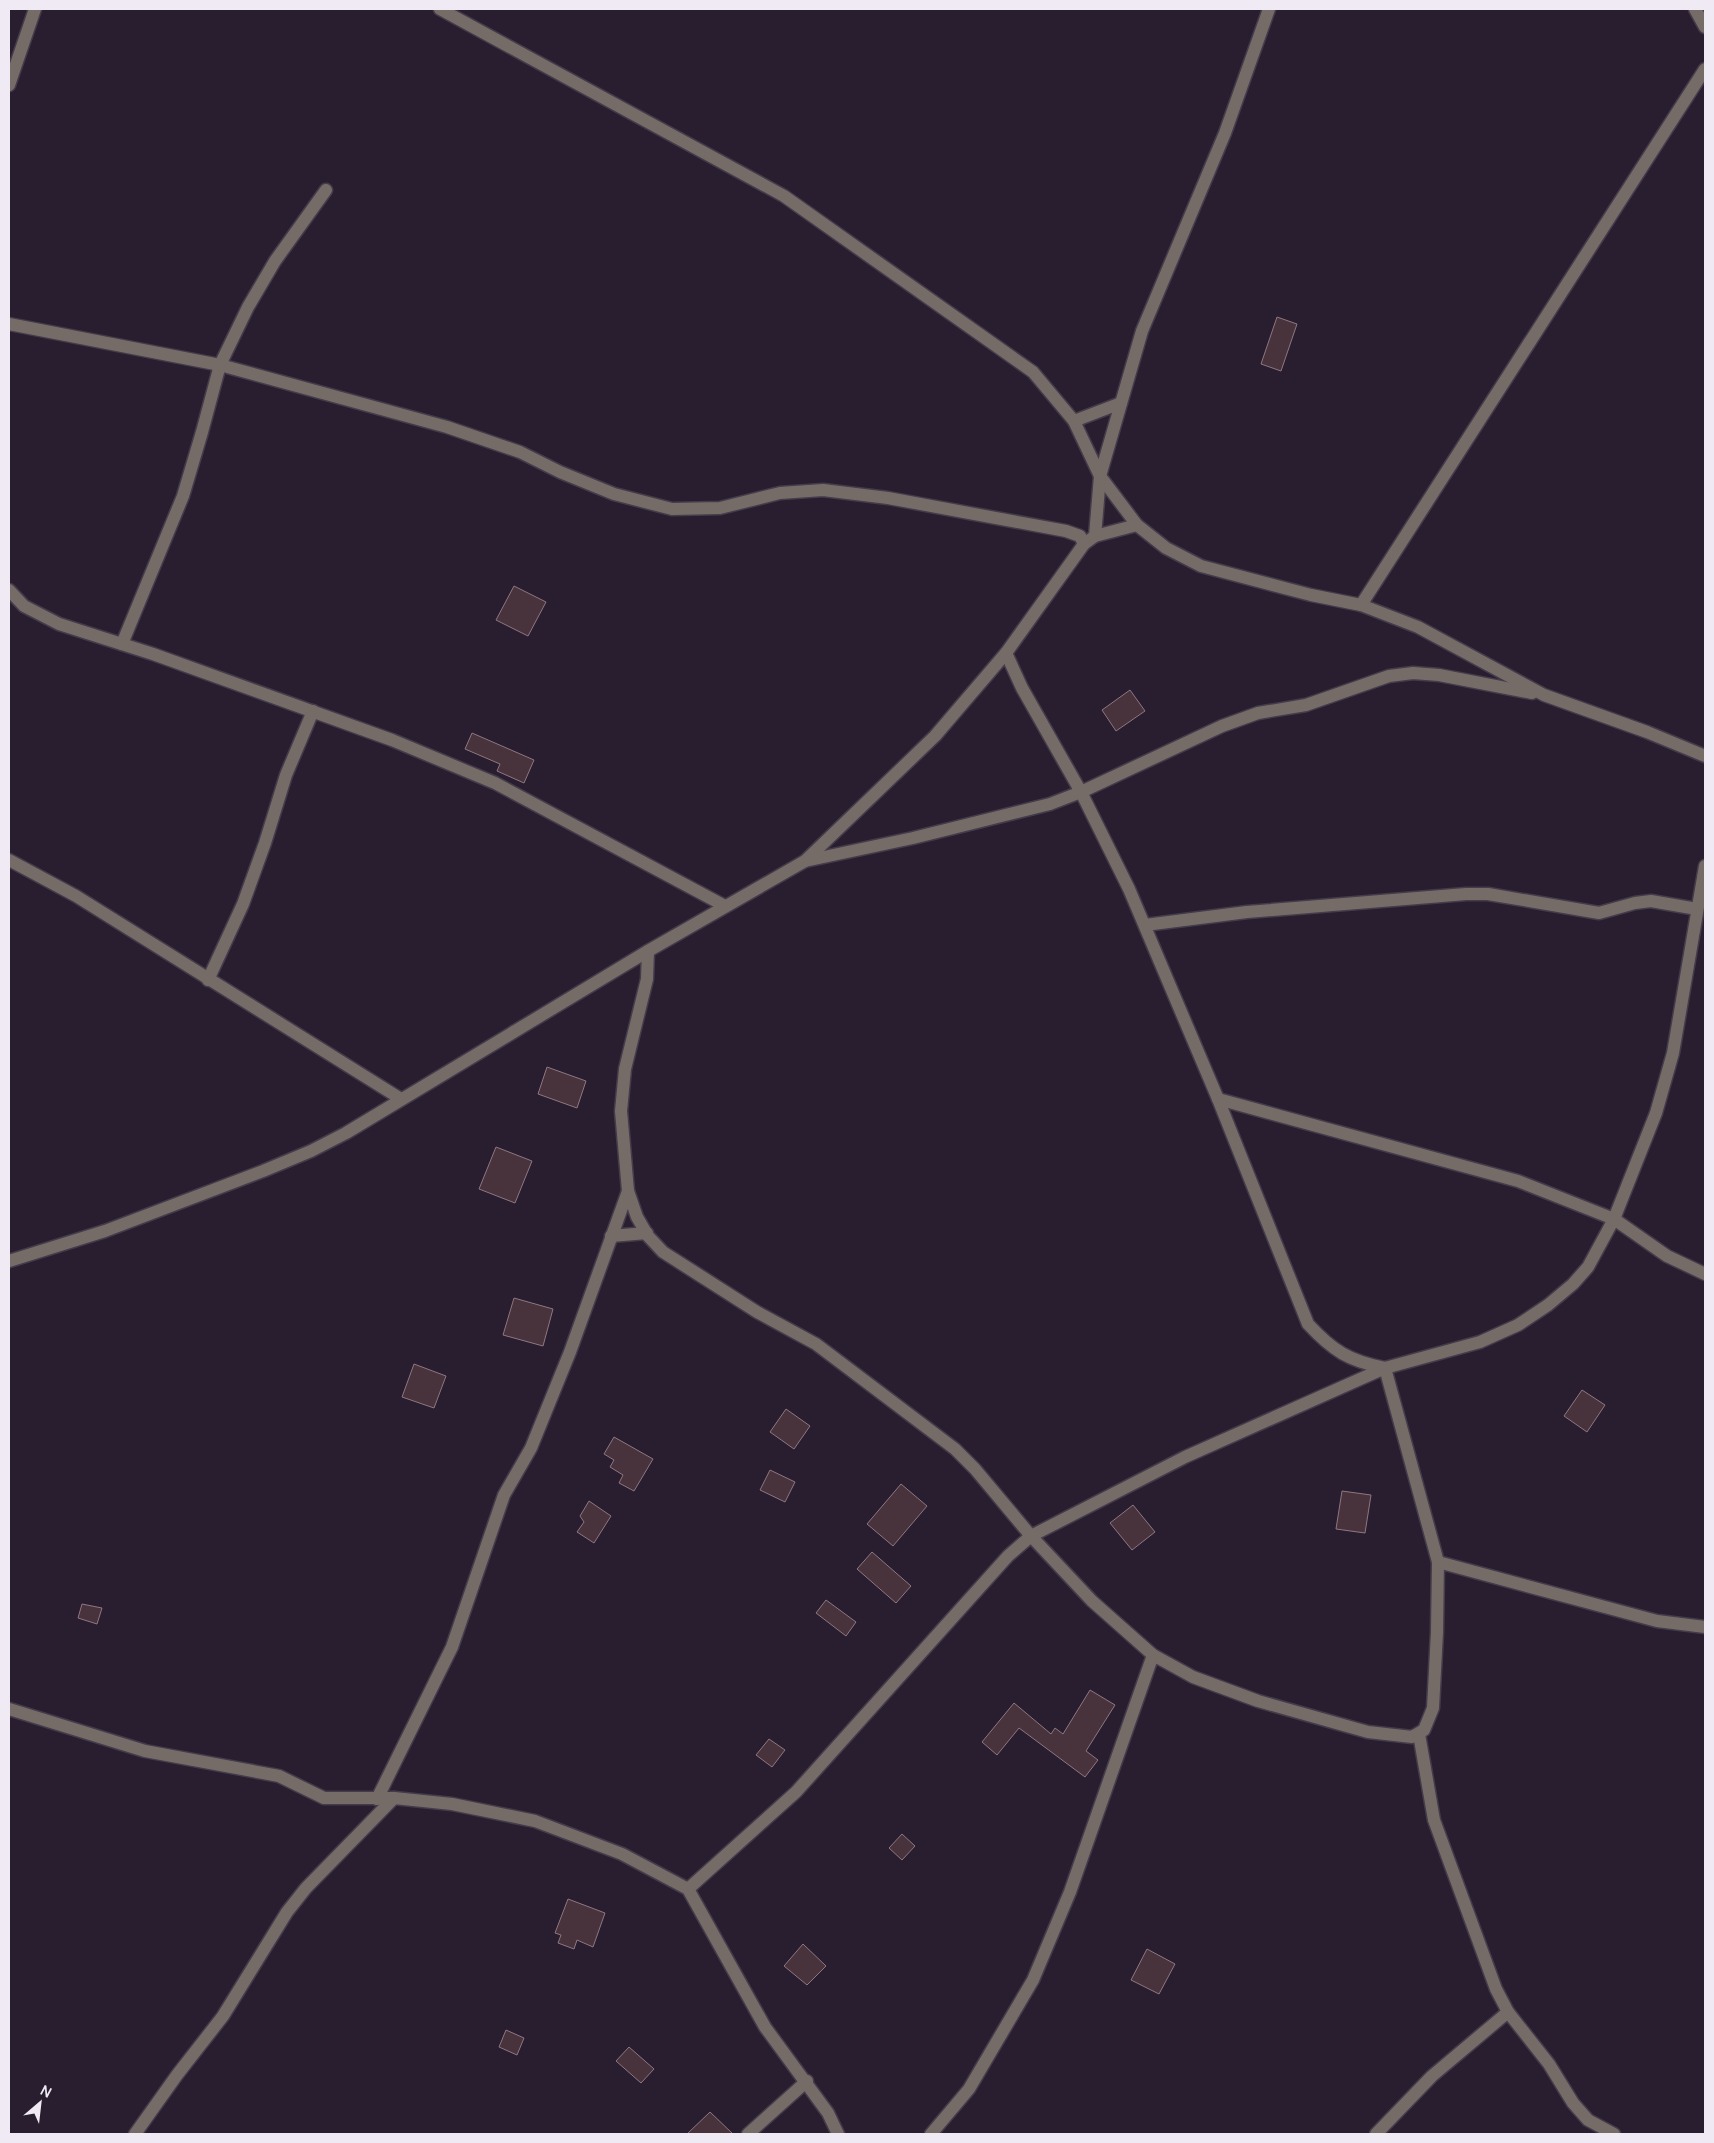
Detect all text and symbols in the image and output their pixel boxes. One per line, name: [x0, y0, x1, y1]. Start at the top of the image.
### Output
north arrow: [15, 2078, 65, 2128]
text: N: [37, 2080, 55, 2102]

